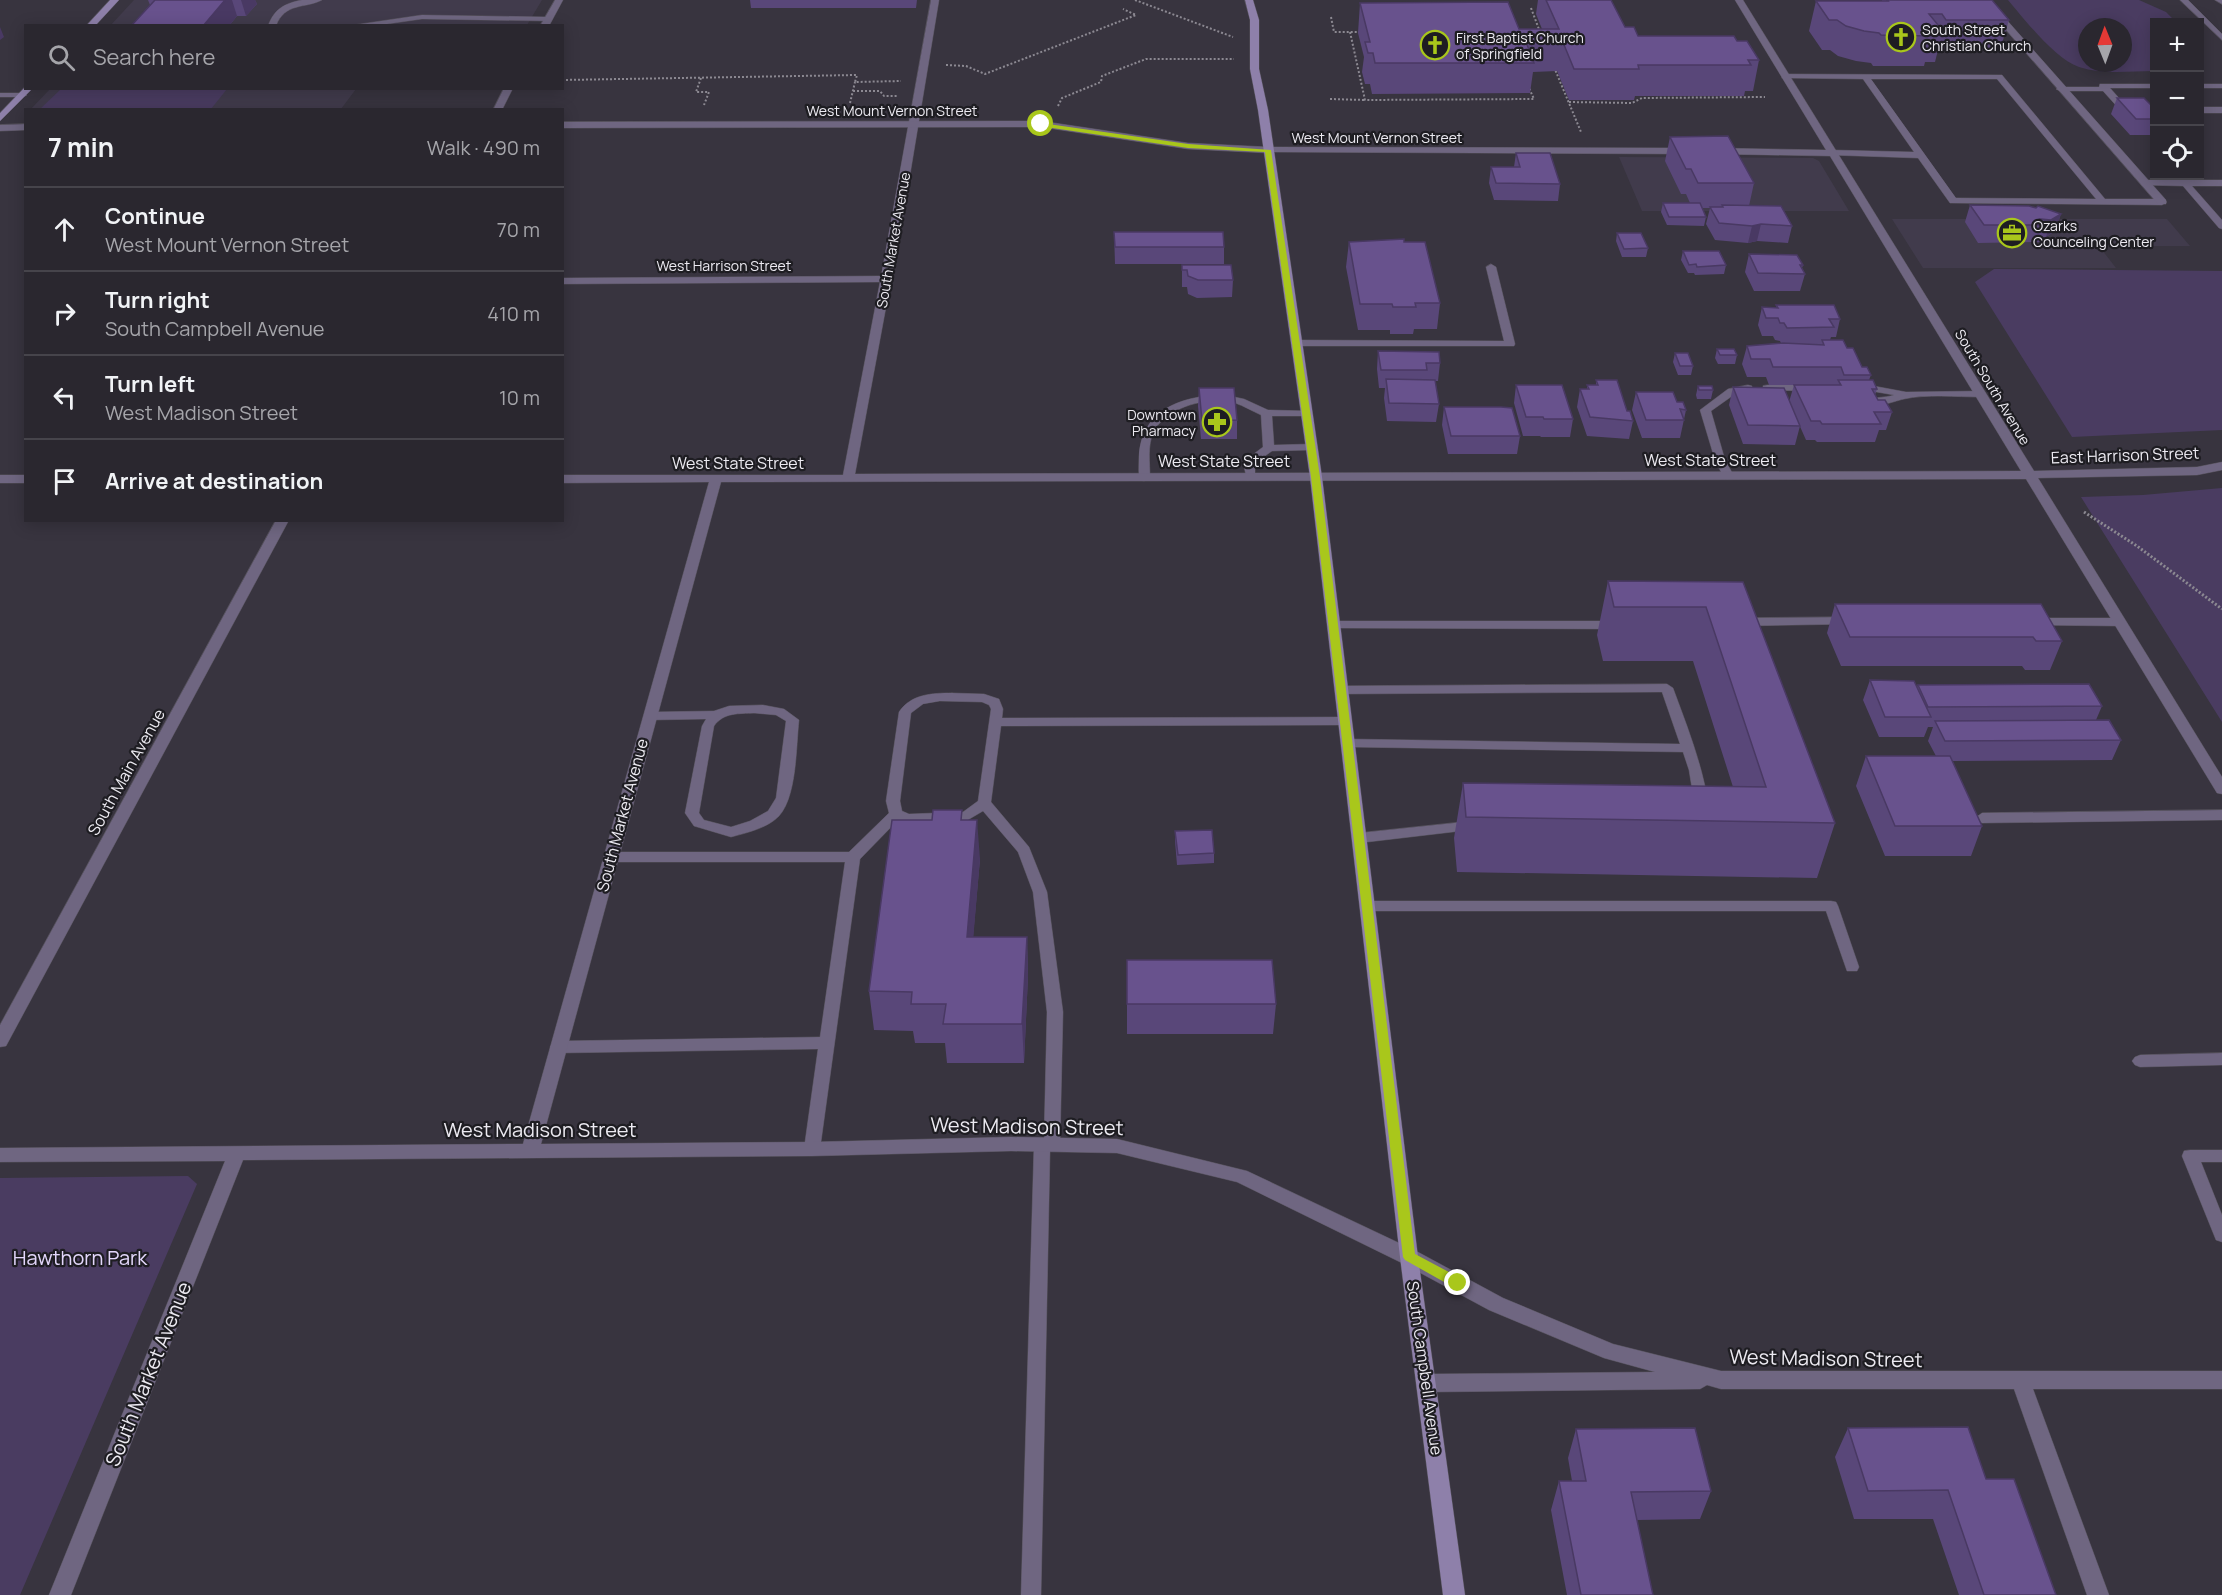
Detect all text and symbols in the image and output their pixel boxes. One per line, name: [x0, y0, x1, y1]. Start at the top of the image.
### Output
north arrow: [2078, 18, 2132, 72]
map controls: [2150, 18, 2204, 180]
button: +: [2150, 18, 2204, 72]
place label: South Street Christian Church: [1922, 20, 2031, 55]
church icon: South Street Christian Church: [1885, 21, 1917, 53]
search box: [24, 24, 564, 90]
place label: First Baptist Church of Springfield: [1456, 28, 1584, 63]
church icon: First Baptist Church of Springfield: [1419, 29, 1451, 61]
icon: search: [45, 41, 78, 74]
text: Search here: [93, 42, 215, 72]
button: −: [2150, 72, 2204, 126]
street label: West Mount Vernon Street: [807, 101, 978, 120]
route start: [1027, 110, 1053, 136]
button: locate: [2150, 126, 2204, 180]
street label: West Mount Vernon Street: [1292, 128, 1463, 147]
text: 7 min: [48, 129, 114, 165]
text: Walk · 490 m: [427, 134, 540, 161]
street label: South Market Avenue: [872, 170, 914, 310]
text: Continue: [105, 201, 205, 231]
icon: ahead: [48, 213, 81, 246]
text: 70 m: [497, 216, 540, 243]
place label: Ozarks Counceling Center: [2033, 216, 2154, 251]
office icon: Ozarks Counceling Center: [1996, 217, 2028, 249]
text: West Mount Vernon Street: [105, 231, 349, 258]
street label: West Harrison Street: [657, 256, 792, 275]
text: Turn right: [105, 285, 210, 315]
icon: right: [48, 297, 81, 330]
text: 410 m: [487, 300, 540, 327]
text: South Campbell Avenue: [105, 315, 325, 342]
street label: South South Avenue: [1951, 326, 2035, 448]
text: Turn left: [105, 369, 195, 399]
icon: left: [48, 381, 81, 414]
text: 10 m: [499, 384, 540, 411]
text: West Madison Street: [105, 399, 298, 426]
place label: Downtown Pharmacy: [1127, 405, 1197, 440]
pharmacy icon: Downtown Pharmacy: [1201, 406, 1233, 438]
street label: East Harrison Street: [2050, 441, 2200, 469]
street label: West State Street: [1644, 449, 1776, 471]
street label: West State Street: [1158, 450, 1290, 472]
street label: West State Street: [672, 452, 804, 474]
icon: arrive: [48, 465, 81, 498]
text: Arrive at destination: [105, 466, 323, 496]
street label: South Main Avenue: [82, 705, 170, 839]
street label: South Market Avenue: [591, 736, 653, 894]
street label: West Madison Street: [930, 1111, 1124, 1141]
street label: West Madison Street: [443, 1116, 637, 1143]
park label: Hawthorn Park: [13, 1244, 148, 1271]
route end: [1444, 1269, 1470, 1295]
street label: South Market Avenue: [99, 1278, 197, 1470]
street label: South Campbell Avenue: [1402, 1280, 1448, 1456]
street label: West Madison Street: [1729, 1343, 1923, 1373]

